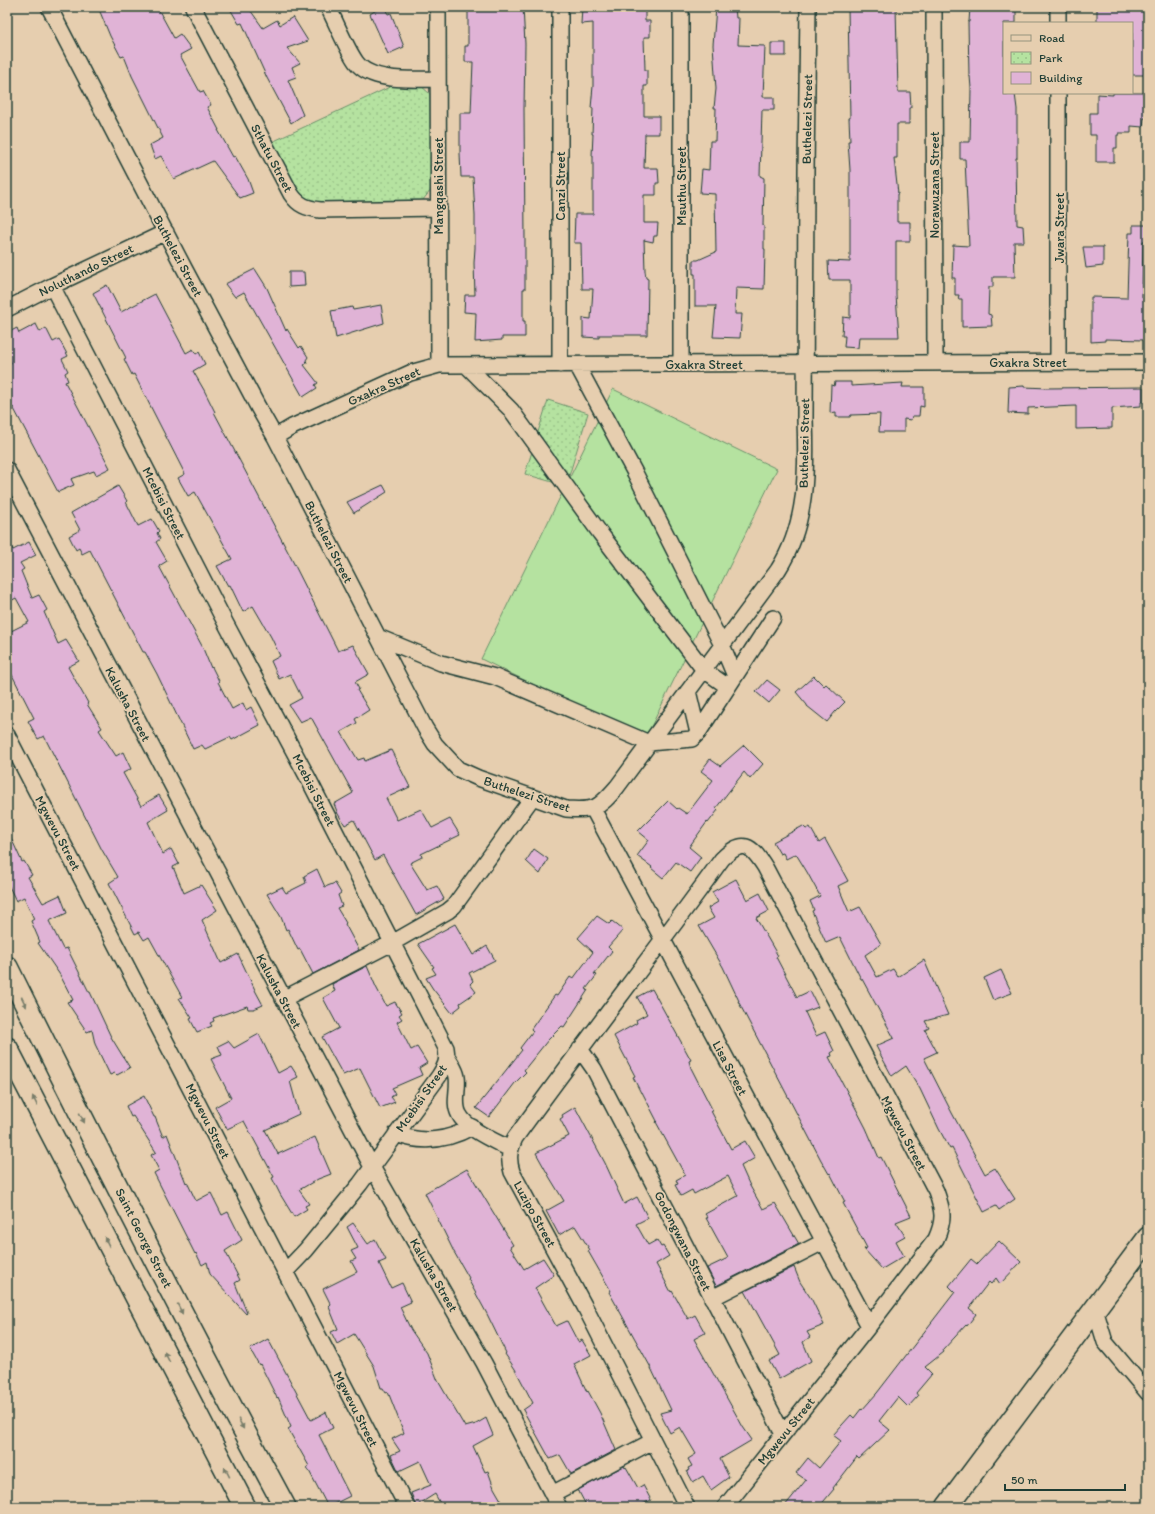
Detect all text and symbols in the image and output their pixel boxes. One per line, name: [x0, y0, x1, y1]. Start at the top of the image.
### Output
legend: [1003, 22, 1133, 94]
text: Road: [1039, 31, 1065, 45]
text: Park: [1039, 51, 1063, 65]
text: Building: [1039, 71, 1083, 85]
street label: Buthelezi Street: [799, 74, 815, 164]
street label: Sthatu Street: [248, 121, 296, 195]
street label: Norawuzana Street: [927, 131, 942, 239]
street label: Mangqashi Street: [431, 137, 446, 235]
street label: Msuthu Street: [674, 146, 689, 226]
street label: Canzi Street: [553, 151, 568, 221]
street label: Jwara Street: [1052, 193, 1067, 263]
street label: Buthelezi Street: [150, 213, 206, 299]
street label: Noluthando Street: [36, 241, 136, 299]
street label: Gxakra Street: [989, 355, 1067, 370]
street label: Gxakra Street: [665, 357, 743, 372]
street label: Gxakra Street: [345, 363, 423, 409]
street label: Buthelezi Street: [796, 398, 812, 488]
street label: Mcebisi Street: [139, 464, 189, 542]
street label: Buthelezi Street: [302, 498, 356, 586]
street label: Kalusha Street: [102, 664, 154, 744]
street label: Mcebisi Street: [289, 751, 339, 829]
street label: Buthelezi Street: [482, 773, 572, 815]
street label: Mgwevu Street: [32, 793, 84, 873]
street label: Kalusha Street: [253, 951, 305, 1031]
one-way arrow: [21, 996, 27, 1008]
street label: Lisa Street: [709, 1038, 751, 1098]
street label: Mcebisi Street: [392, 1061, 450, 1135]
street label: Mgwevu Street: [183, 1081, 233, 1161]
street label: Mgwevu Street: [878, 1093, 930, 1173]
one-way arrow: [31, 1096, 38, 1107]
one-way arrow: [79, 1113, 85, 1124]
street label: Luzipo Street: [511, 1178, 559, 1250]
street label: Saint George Street: [112, 1186, 176, 1291]
street label: Godongwana Street: [651, 1189, 715, 1293]
street label: Kalusha Street: [407, 1235, 461, 1315]
one-way arrow: [104, 1236, 111, 1247]
one-way arrow: [177, 1303, 183, 1315]
one-way arrow: [164, 1351, 171, 1363]
street label: Mgwevu Street: [331, 1369, 381, 1449]
street label: Mgwevu Street: [754, 1394, 818, 1468]
one-way arrow: [237, 1418, 244, 1430]
scale bar: [1005, 1466, 1125, 1492]
one-way arrow: [224, 1467, 230, 1478]
text: 50 m: [1011, 1473, 1037, 1487]

